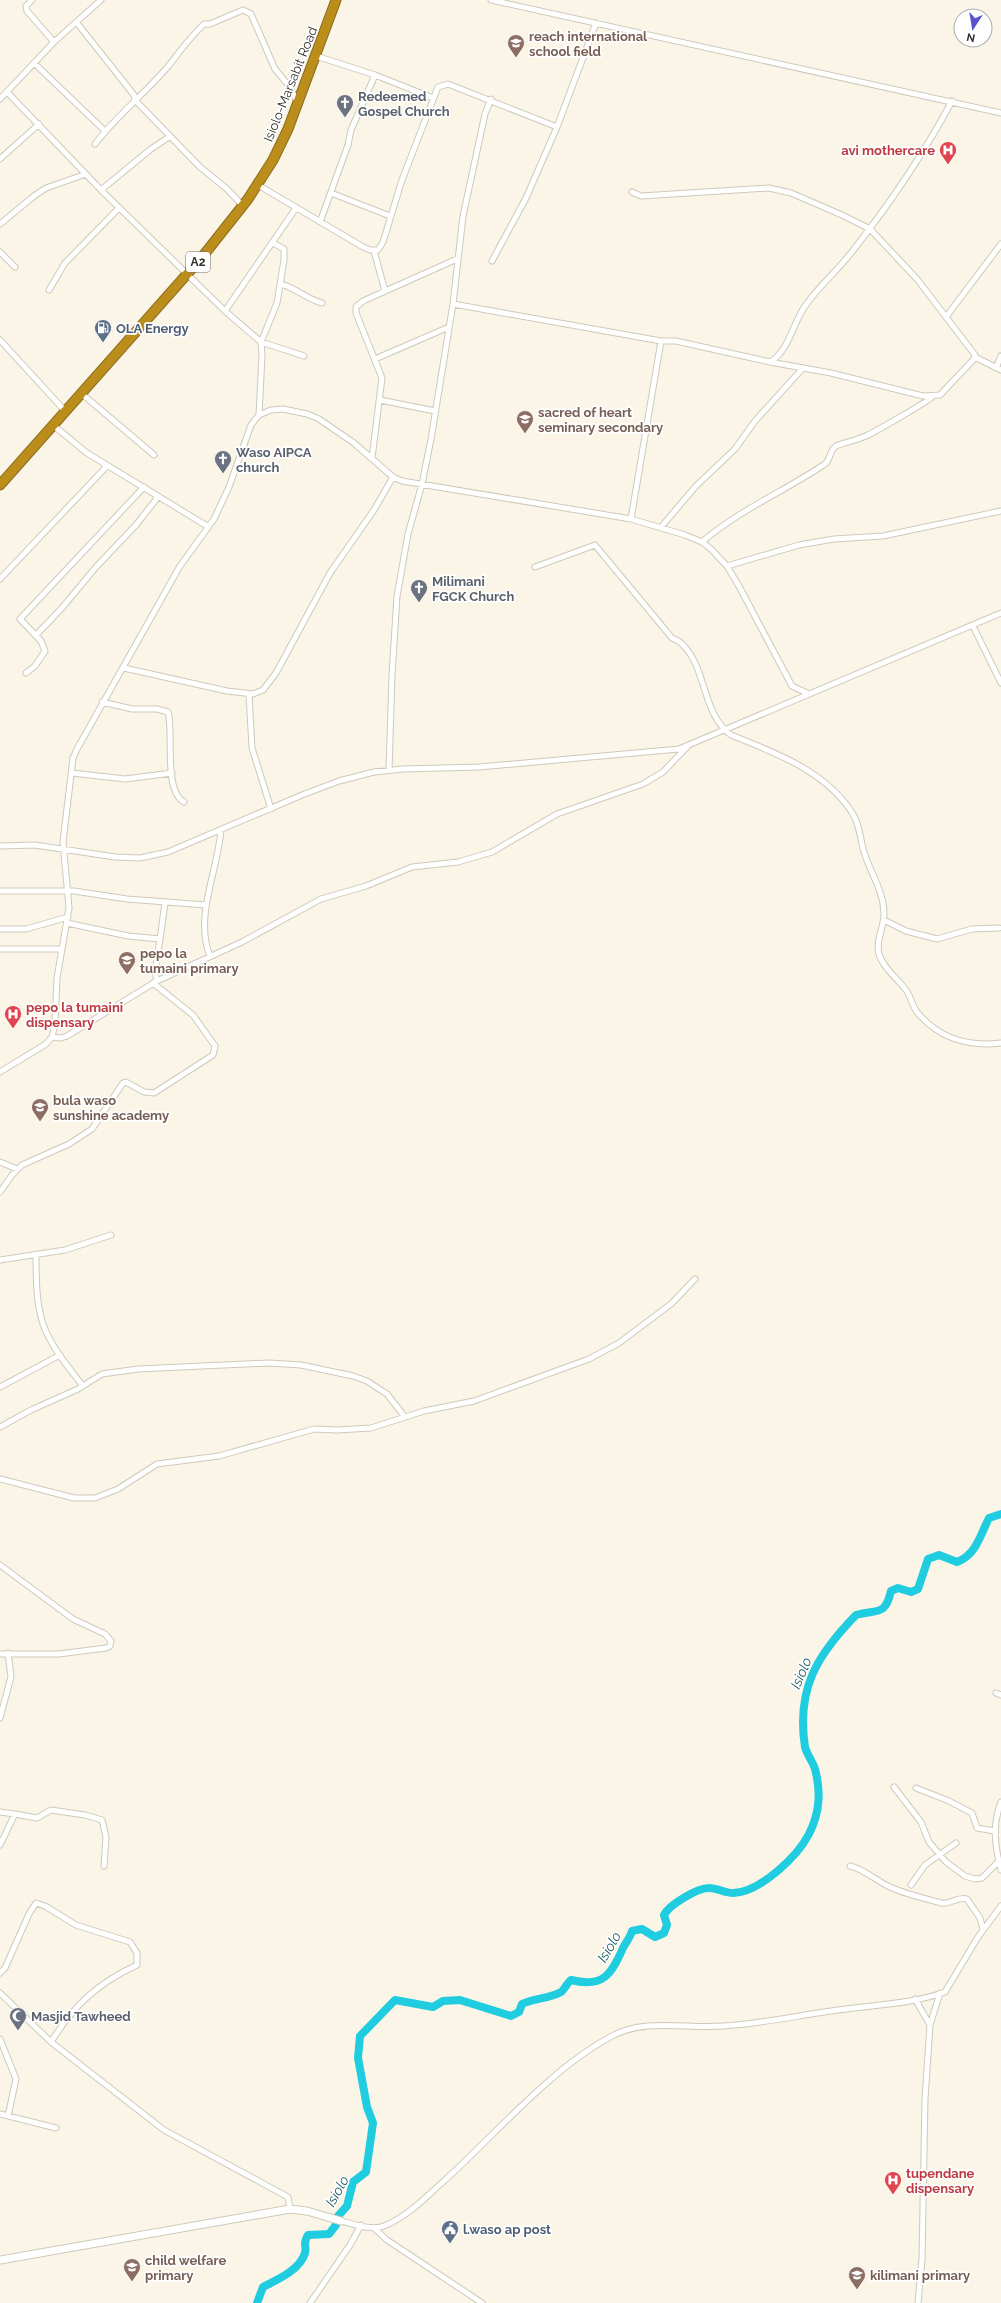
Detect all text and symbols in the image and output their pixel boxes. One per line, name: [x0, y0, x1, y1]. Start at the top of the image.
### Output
north arrow: [953, 8, 993, 48]
street label: Isiolo-Marsabit Road: [261, 24, 320, 144]
place label: reach international school field: [529, 29, 648, 59]
text: N: [966, 30, 976, 45]
school or university icon: reach international school field: [506, 33, 526, 58]
place label: Redeemed Gospel Church: [358, 89, 450, 119]
church icon: Redeemed Gospel Church: [335, 93, 355, 118]
hospital icon: avi mothercare: [938, 140, 958, 165]
place label: avi mothercare: [841, 143, 935, 158]
road number: A2: [186, 252, 210, 272]
fuel station icon: OLA Energy: [93, 318, 113, 343]
place label: OLA Energy: [116, 321, 189, 336]
place label: sacred of heart seminary secondary: [538, 405, 663, 435]
school or university icon: sacred of heart seminary secondary: [515, 409, 535, 434]
place label: Waso AIPCA church: [236, 445, 312, 475]
church icon: Waso AIPCA church: [213, 449, 233, 474]
place label: Milimani FGCK Church: [432, 574, 514, 604]
church icon: Milimani FGCK Church: [409, 578, 429, 603]
place label: pepo la tumaini primary: [140, 946, 239, 976]
school or university icon: pepo la tumaini primary: [117, 950, 137, 975]
place label: pepo la tumaini dispensary: [26, 1000, 123, 1030]
hospital icon: pepo la tumaini dispensary: [3, 1004, 23, 1029]
place label: bula waso sunshine academy: [53, 1093, 169, 1123]
school or university icon: bula waso sunshine academy: [30, 1097, 50, 1122]
water label: Isiolo: [787, 1655, 815, 1691]
water label: Isiolo: [594, 1929, 624, 1965]
mosque icon: Masjid Tawheed: [8, 2006, 28, 2031]
place label: Masjid Tawheed: [31, 2009, 131, 2024]
place label: tupendane dispensary: [906, 2166, 975, 2196]
hospital icon: tupendane dispensary: [883, 2170, 903, 2195]
water label: Isiolo: [322, 2173, 352, 2209]
public building icon: l.waso ap post: [440, 2219, 460, 2244]
place label: l.waso ap post: [463, 2222, 551, 2237]
place label: child welfare primary: [145, 2253, 226, 2283]
school or university icon: child welfare primary: [122, 2257, 142, 2282]
school or university icon: kilimani primary: [847, 2265, 867, 2290]
place label: kilimani primary: [870, 2268, 970, 2283]

